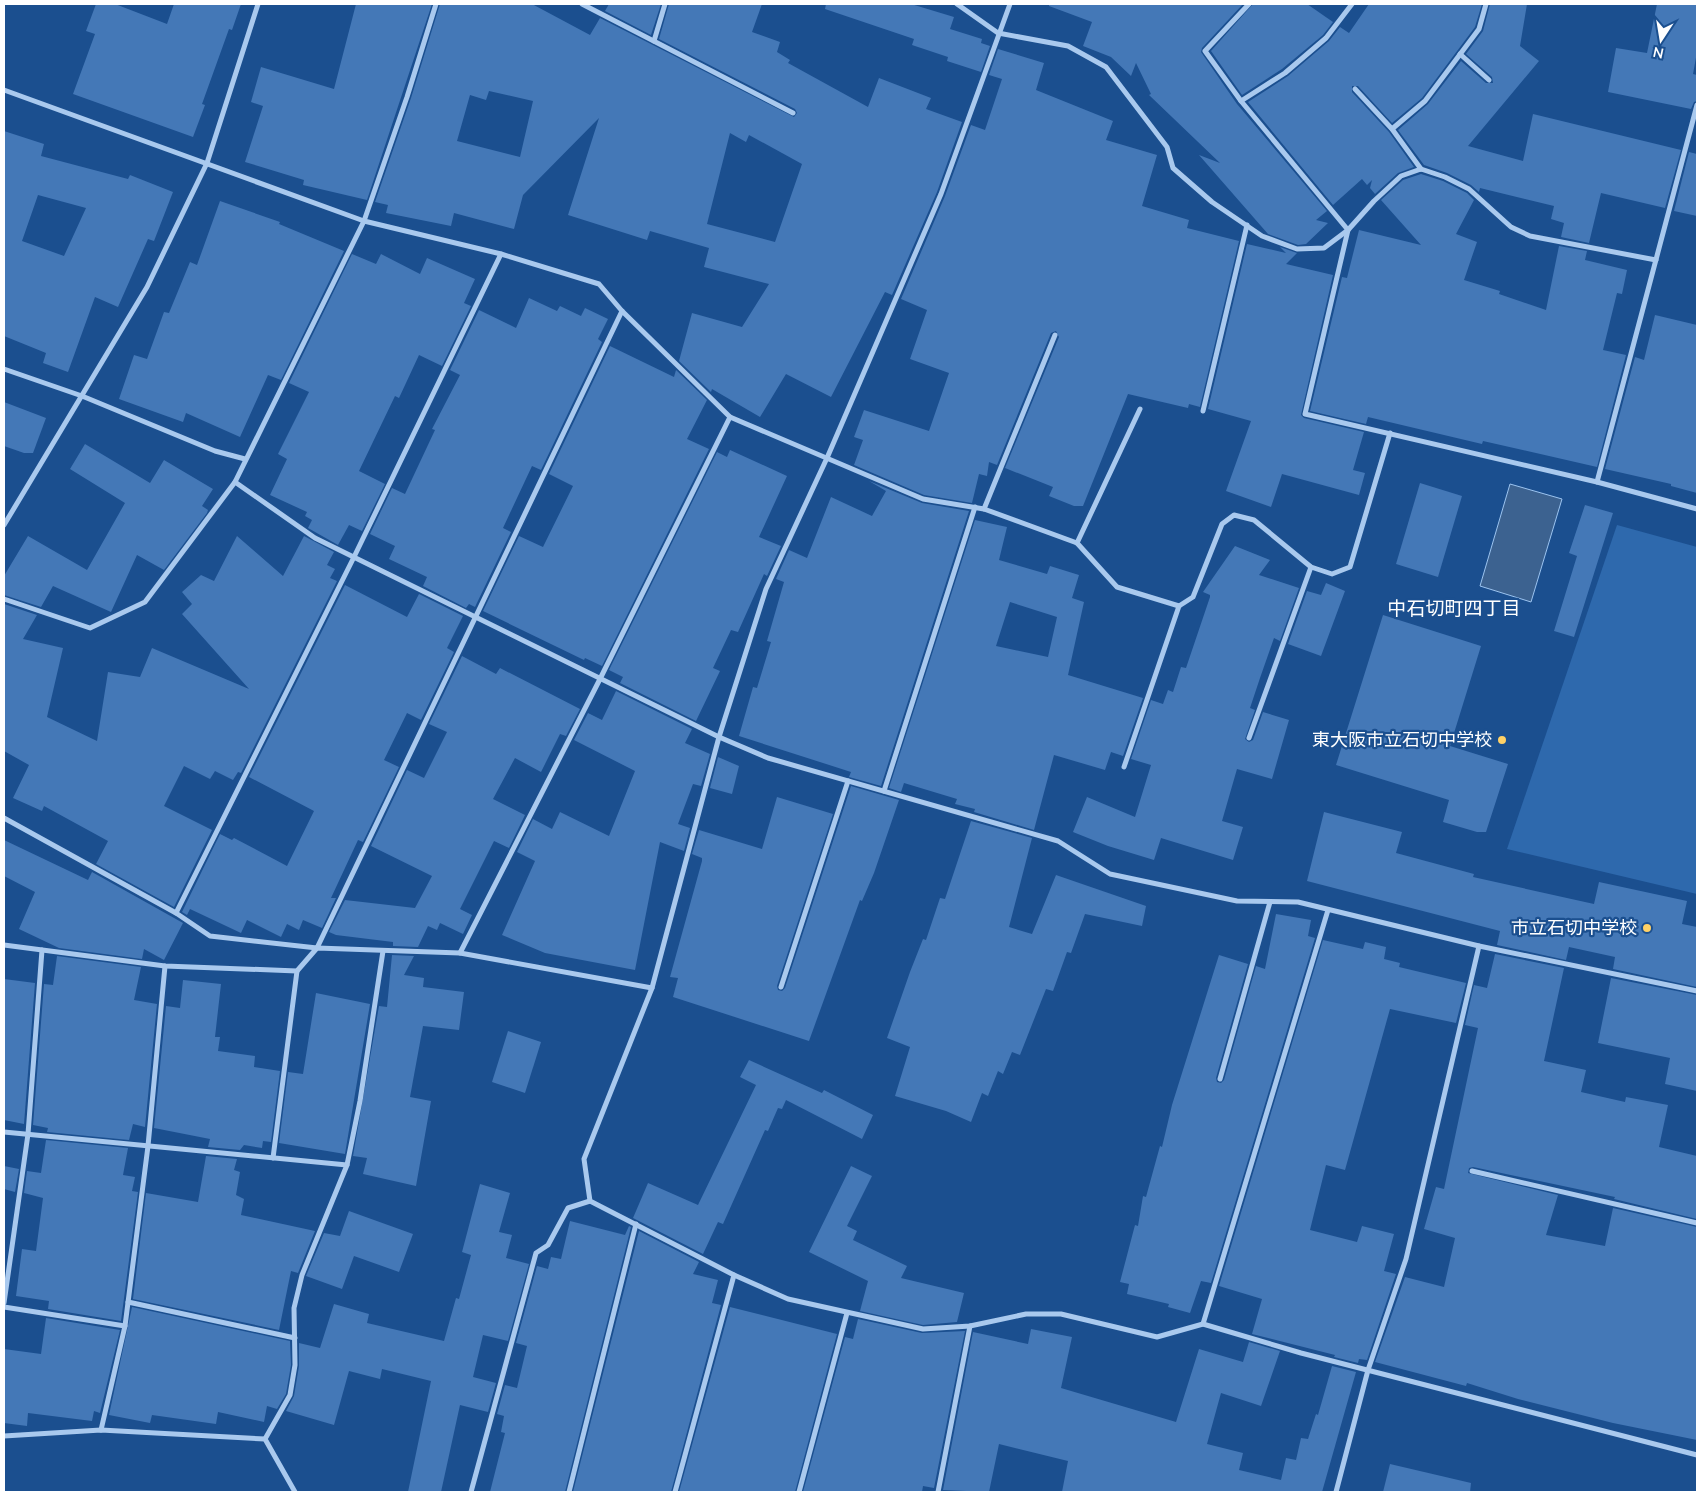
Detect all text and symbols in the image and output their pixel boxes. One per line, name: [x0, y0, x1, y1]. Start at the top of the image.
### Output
north arrow: [1636, 15, 1686, 65]
text: N: [1651, 42, 1666, 63]
district label: 中石切町四丁目: [1387, 596, 1521, 622]
place label: 東大阪市立石切中学校: [1312, 728, 1492, 752]
marker: 東大阪市立石切中学校: [1496, 734, 1508, 746]
place label: 市立石切中学校: [1511, 916, 1637, 940]
marker: 市立石切中学校: [1641, 922, 1653, 934]

